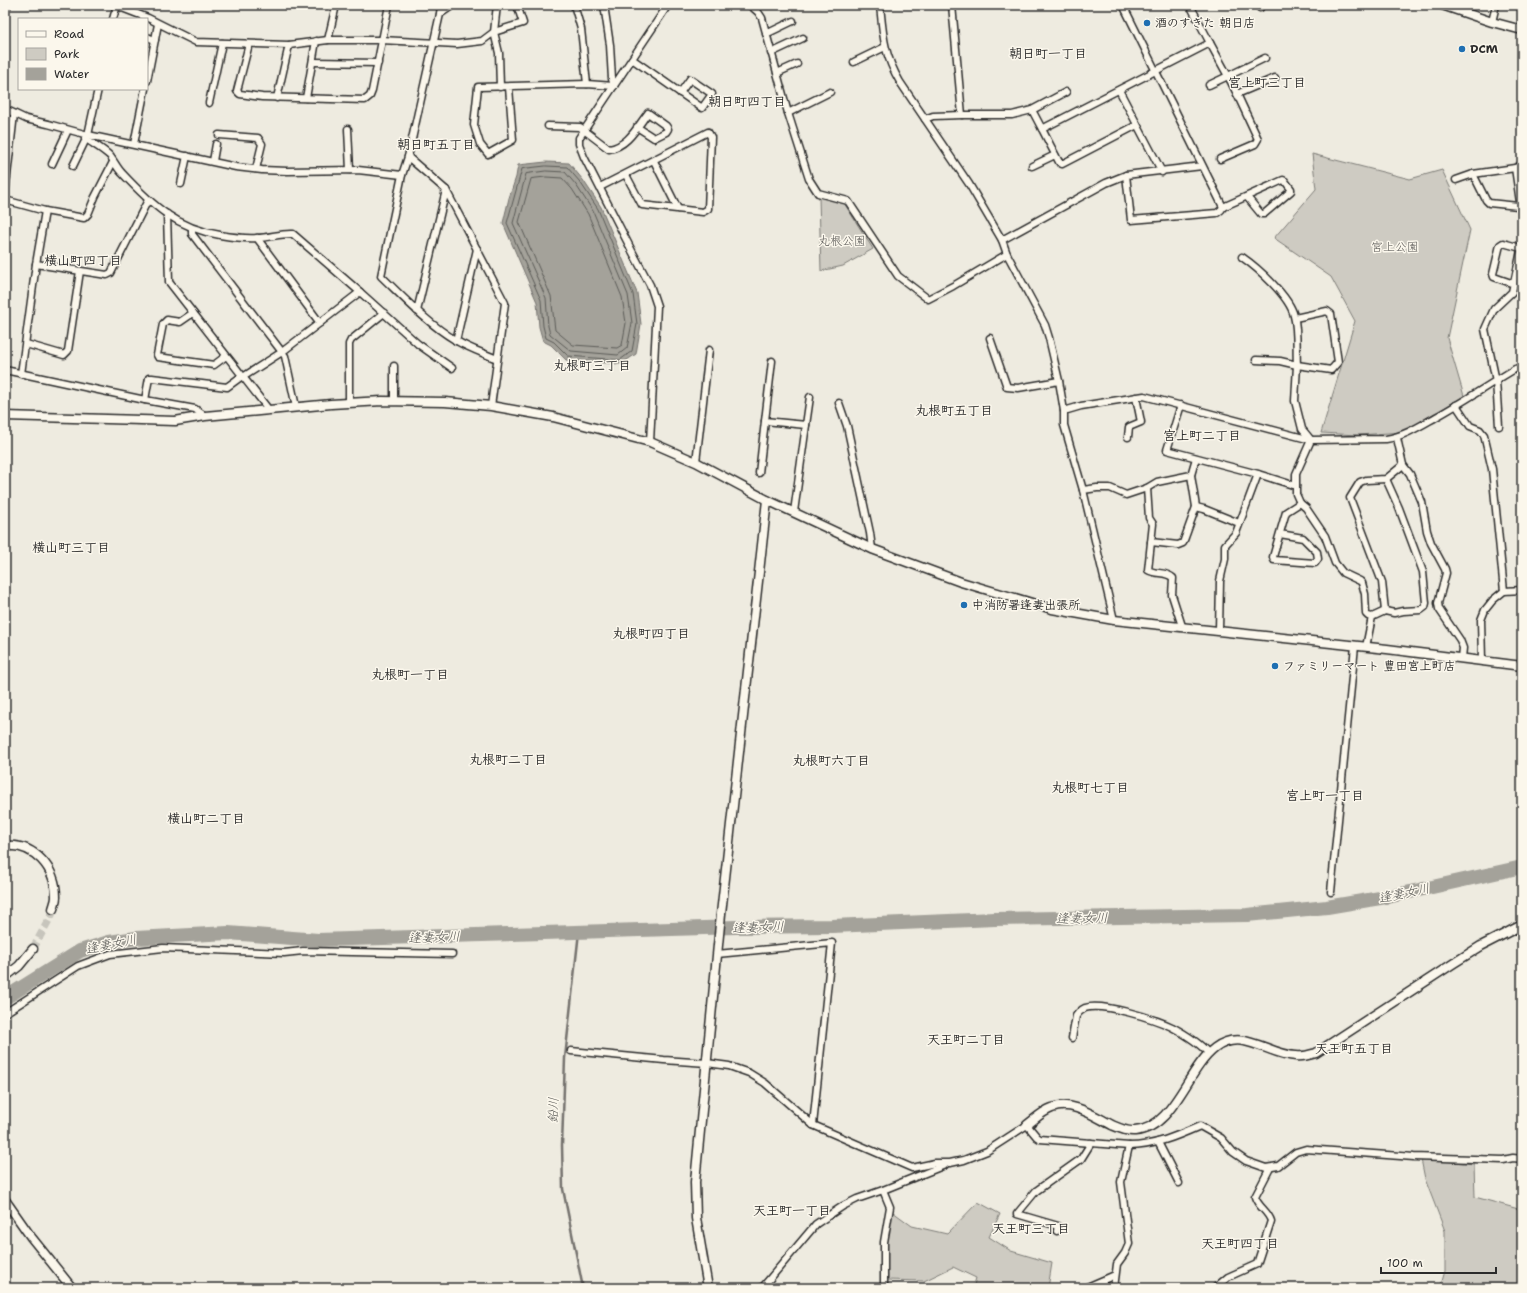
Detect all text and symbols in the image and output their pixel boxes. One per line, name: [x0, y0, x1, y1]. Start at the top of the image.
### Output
place label: 酒のすぎた 朝日店: [1155, 15, 1255, 31]
legend: [18, 18, 148, 90]
marker: 酒のすぎた 朝日店: [1142, 18, 1152, 28]
text: Road: [54, 26, 85, 42]
place label: DCM: [1470, 41, 1499, 57]
marker: DCM: [1457, 44, 1467, 54]
district label: 朝日町一丁目: [1009, 45, 1087, 62]
text: Park: [54, 46, 80, 62]
text: Water: [54, 66, 90, 82]
district label: 宮上町三丁目: [1228, 74, 1306, 91]
district label: 朝日町四丁目: [708, 93, 786, 110]
district label: 朝日町五丁目: [397, 136, 475, 153]
park label: 丸根公園: [818, 233, 866, 249]
park label: 宮上公園: [1371, 239, 1419, 255]
district label: 横山町四丁目: [44, 252, 122, 269]
district label: 丸根町三丁目: [553, 357, 631, 374]
district label: 丸根町五丁目: [915, 402, 993, 419]
district label: 宮上町二丁目: [1163, 427, 1241, 444]
district label: 横山町三丁目: [32, 539, 110, 556]
place label: 中消防署逢妻出張所: [972, 597, 1081, 613]
marker: 中消防署逢妻出張所: [959, 600, 969, 610]
district label: 丸根町四丁目: [612, 625, 690, 642]
place label: ファミリーマート 豊田宮上町店: [1283, 658, 1456, 674]
marker: ファミリーマート 豊田宮上町店: [1270, 661, 1280, 671]
district label: 丸根町一丁目: [371, 666, 449, 683]
district label: 丸根町二丁目: [469, 751, 547, 768]
district label: 丸根町六丁目: [792, 752, 870, 769]
district label: 丸根町七丁目: [1051, 779, 1129, 796]
district label: 宮上町一丁目: [1286, 787, 1364, 804]
district label: 横山町二丁目: [167, 810, 245, 827]
water label: 逢妻女川: [1377, 879, 1431, 907]
water label: 逢妻女川: [1056, 909, 1108, 927]
water label: 逢妻女川: [732, 918, 784, 936]
water label: 逢妻女川: [408, 928, 460, 946]
water label: 逢妻女川: [84, 930, 138, 958]
district label: 天王町二丁目: [927, 1031, 1005, 1048]
district label: 天王町五丁目: [1315, 1040, 1393, 1057]
water label: 鉛川: [544, 1097, 562, 1123]
district label: 天王町一丁目: [753, 1202, 831, 1219]
district label: 天王町三丁目: [992, 1220, 1070, 1237]
district label: 天王町四丁目: [1201, 1235, 1279, 1252]
scale bar: [1381, 1249, 1496, 1275]
text: 100 m: [1387, 1255, 1423, 1271]

